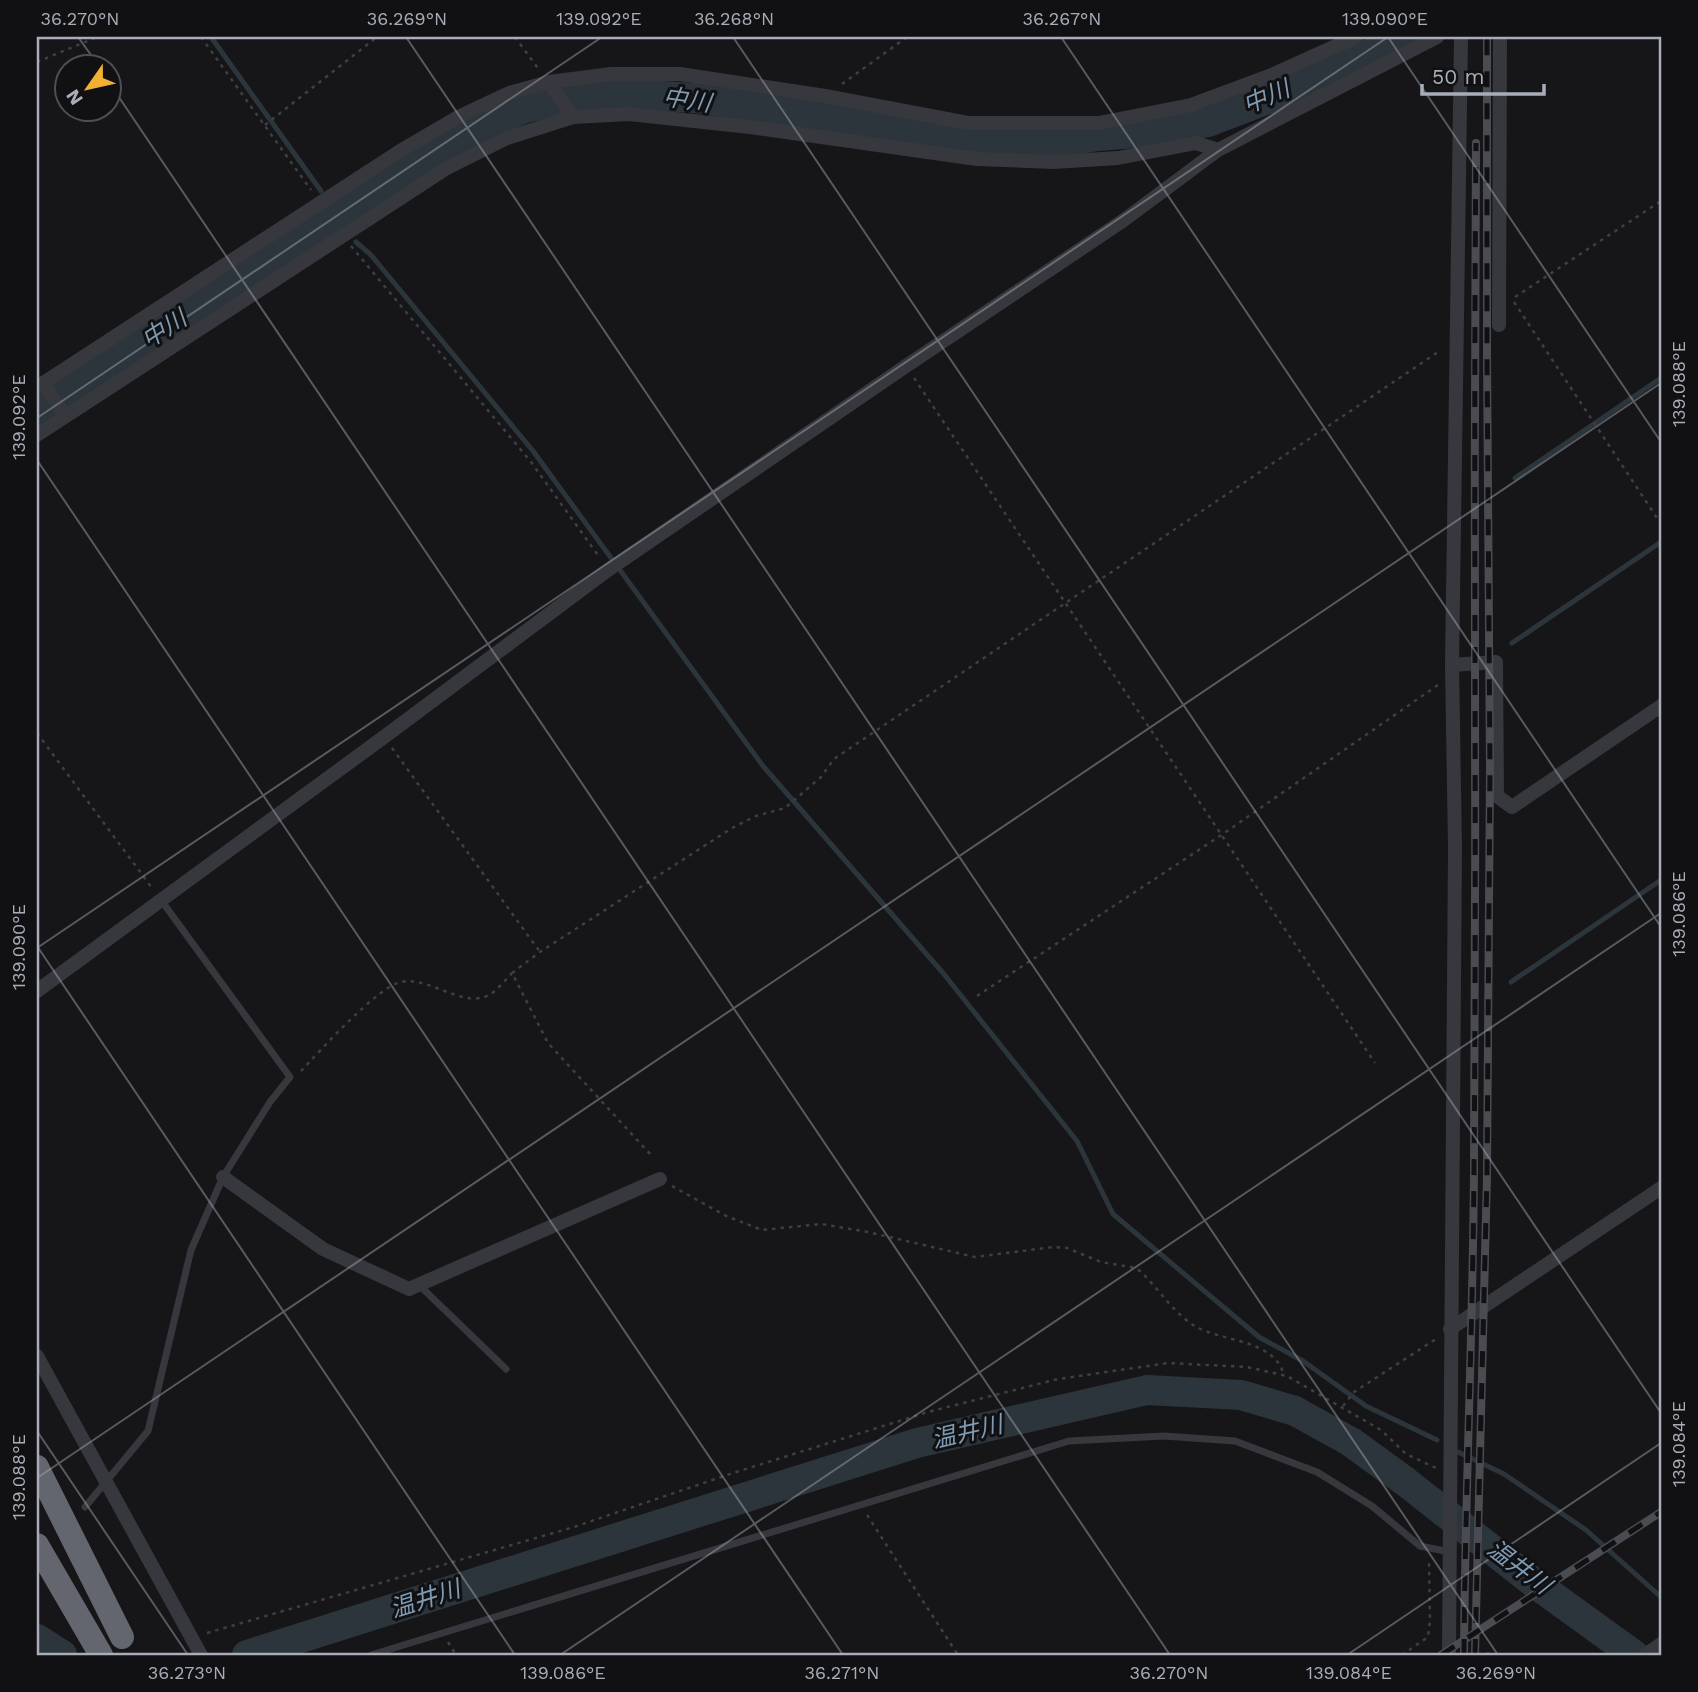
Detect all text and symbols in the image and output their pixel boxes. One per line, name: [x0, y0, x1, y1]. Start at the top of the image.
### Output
text: 36.270°N: [41, 8, 119, 29]
text: 36.269°N: [367, 8, 447, 29]
text: 139.092°E: [556, 8, 642, 29]
text: 36.268°N: [694, 8, 774, 29]
text: 36.267°N: [1022, 8, 1102, 29]
text: 139.090°E: [1342, 8, 1428, 29]
north arrow: [52, 52, 122, 122]
scale bar: [1422, 52, 1544, 96]
text: 50 m: [1432, 64, 1484, 89]
water label: 中川: [1238, 74, 1296, 119]
water label: 中川: [661, 83, 716, 118]
text: N: [61, 85, 88, 109]
water label: 中川: [136, 303, 194, 354]
text: 139.088°E: [1668, 341, 1689, 427]
text: 139.092°E: [8, 374, 29, 460]
text: 139.086°E: [1668, 871, 1689, 957]
text: 139.090°E: [8, 904, 29, 990]
text: 139.084°E: [1668, 1401, 1689, 1487]
water label: 温井川: [929, 1410, 1008, 1454]
text: 139.088°E: [8, 1434, 29, 1520]
water label: 温井川: [1482, 1534, 1559, 1602]
water label: 温井川: [386, 1574, 466, 1623]
text: 36.273°N: [148, 1662, 226, 1683]
text: 139.086°E: [520, 1662, 606, 1683]
text: 36.271°N: [805, 1662, 879, 1683]
text: 36.270°N: [1130, 1662, 1208, 1683]
text: 139.084°E: [1306, 1662, 1392, 1683]
text: 36.269°N: [1456, 1662, 1536, 1683]

